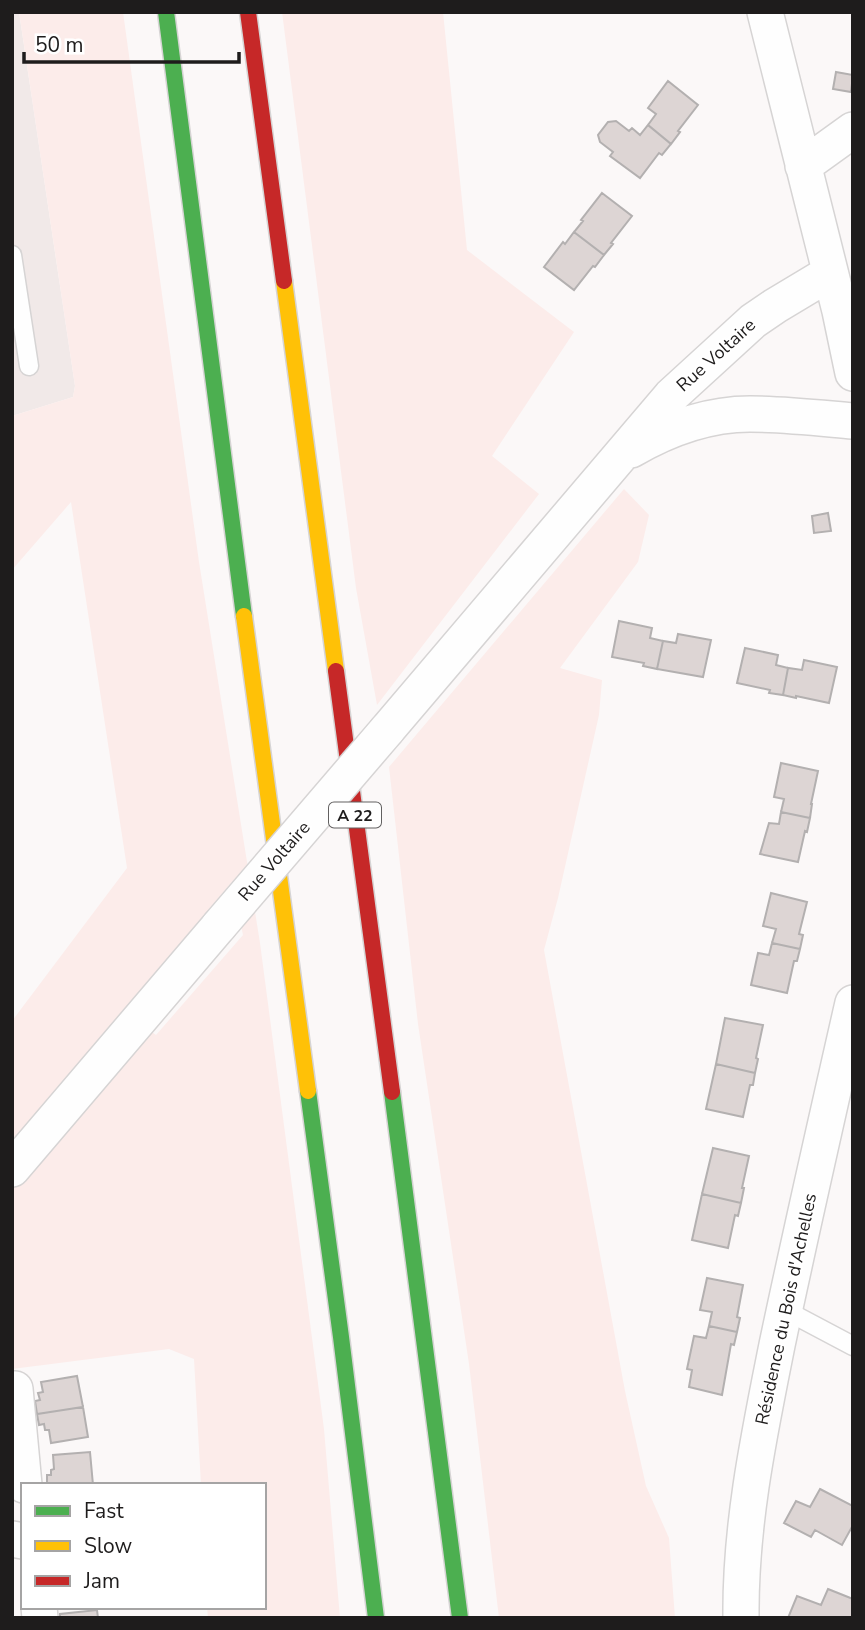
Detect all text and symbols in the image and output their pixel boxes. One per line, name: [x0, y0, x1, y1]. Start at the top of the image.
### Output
scale bar: [24, 21, 240, 65]
text: 50 m: [35, 31, 84, 59]
street label: Rue Voltaire: [671, 313, 761, 397]
road number: A 22: [329, 802, 381, 828]
street label: Rue Voltaire: [233, 816, 315, 906]
street label: Résidence du Bois d'Achelles: [750, 1191, 822, 1427]
legend: [21, 1483, 266, 1609]
text: Fast: [84, 1497, 124, 1525]
text: Slow: [84, 1532, 133, 1560]
text: Jam: [83, 1567, 120, 1595]

